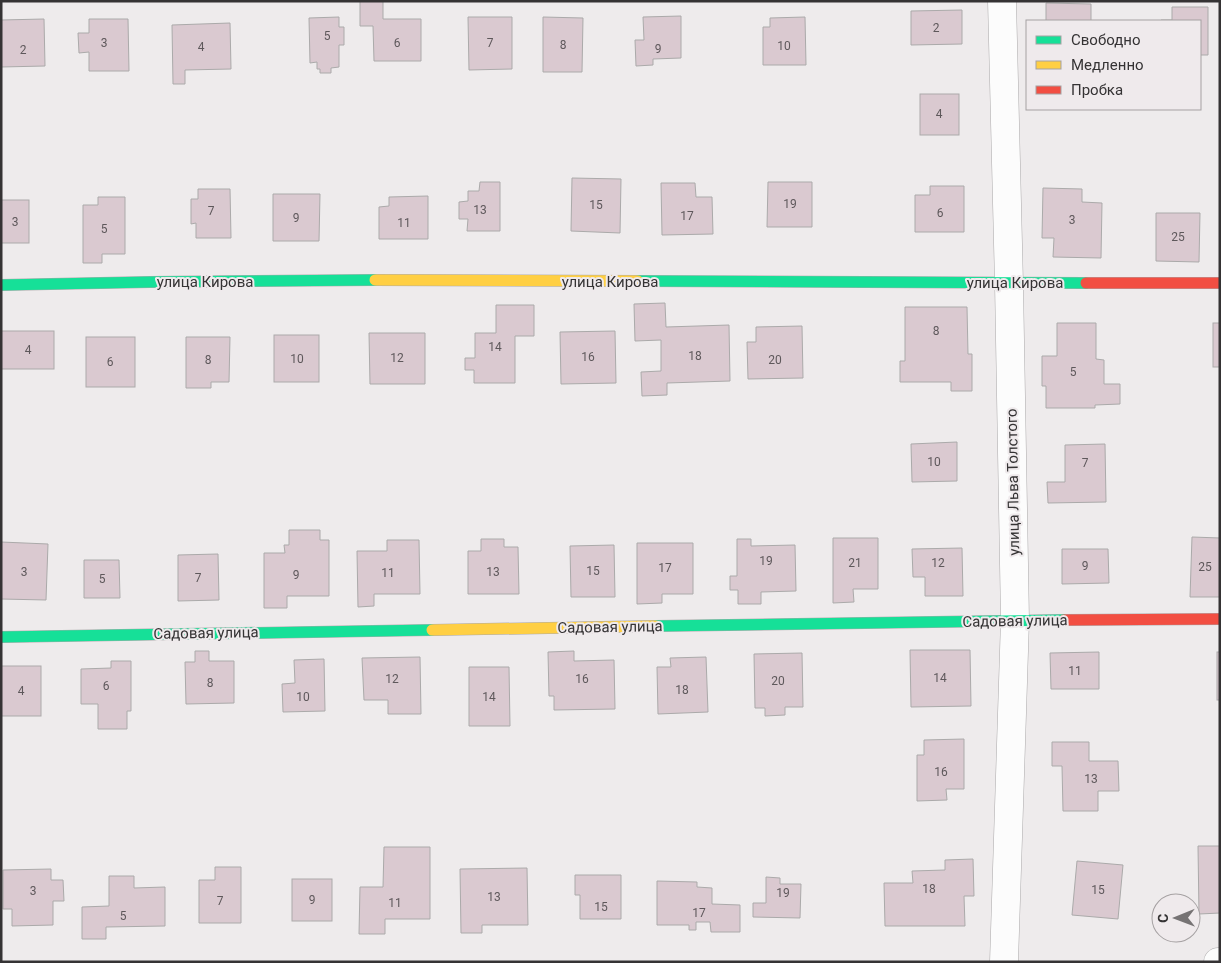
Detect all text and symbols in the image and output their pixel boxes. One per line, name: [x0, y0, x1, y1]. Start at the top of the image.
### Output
legend: [1026, 20, 1201, 110]
house number: 2: [933, 21, 940, 35]
house number: 5: [324, 29, 331, 43]
text: Свободно: [1071, 31, 1140, 49]
house number: 3: [101, 36, 107, 50]
house number: 6: [394, 36, 401, 50]
house number: 7: [487, 36, 494, 50]
house number: 8: [560, 38, 567, 52]
house number: 10: [777, 39, 791, 53]
house number: 4: [198, 40, 205, 54]
house number: 9: [655, 42, 661, 56]
house number: 2: [20, 43, 27, 57]
text: Медленно: [1071, 56, 1144, 74]
text: Пробка: [1071, 81, 1123, 99]
house number: 4: [936, 107, 943, 121]
house number: 19: [783, 197, 797, 211]
house number: 15: [589, 198, 603, 212]
house number: 13: [473, 203, 487, 217]
house number: 7: [208, 204, 215, 218]
house number: 6: [937, 206, 944, 220]
house number: 17: [680, 209, 694, 223]
house number: 9: [293, 211, 299, 225]
house number: 3: [1069, 213, 1075, 227]
house number: 3: [12, 215, 18, 229]
house number: 11: [397, 216, 411, 230]
house number: 5: [101, 222, 108, 236]
house number: 25: [1171, 230, 1185, 244]
street label: улица Кирова: [157, 273, 253, 291]
street label: улица Кирова: [562, 273, 658, 291]
street label: улица Кирова: [967, 274, 1063, 292]
house number: 8: [933, 324, 940, 338]
house number: 14: [488, 340, 502, 354]
house number: 4: [25, 343, 32, 357]
house number: 18: [688, 349, 702, 363]
house number: 16: [581, 350, 595, 364]
house number: 12: [390, 351, 404, 365]
house number: 10: [290, 352, 304, 366]
house number: 8: [205, 353, 212, 367]
house number: 20: [768, 353, 782, 367]
house number: 6: [107, 355, 114, 369]
house number: 5: [1070, 365, 1077, 379]
street label: улица Льва Толстого: [1003, 408, 1023, 556]
house number: 10: [927, 455, 941, 469]
house number: 7: [1082, 456, 1089, 470]
house number: 19: [759, 554, 773, 568]
house number: 21: [848, 556, 862, 570]
house number: 12: [931, 556, 945, 570]
house number: 9: [1082, 559, 1088, 573]
house number: 25: [1198, 560, 1212, 574]
house number: 17: [658, 561, 672, 575]
house number: 15: [586, 564, 600, 578]
house number: 3: [21, 565, 27, 579]
house number: 13: [486, 565, 500, 579]
house number: 11: [381, 566, 395, 580]
house number: 9: [293, 568, 299, 582]
house number: 7: [195, 571, 202, 585]
house number: 5: [99, 572, 106, 586]
street label: Садовая улица: [962, 611, 1068, 631]
street label: Садовая улица: [557, 617, 663, 637]
street label: Садовая улица: [153, 623, 259, 643]
house number: 11: [1068, 664, 1082, 678]
house number: 14: [933, 671, 947, 685]
house number: 12: [385, 672, 399, 686]
house number: 16: [575, 672, 589, 686]
house number: 20: [771, 674, 785, 688]
house number: 8: [207, 676, 214, 690]
house number: 6: [103, 679, 110, 693]
house number: 18: [675, 683, 689, 697]
house number: 4: [18, 684, 25, 698]
house number: 10: [296, 690, 310, 704]
house number: 14: [482, 690, 496, 704]
house number: 16: [934, 765, 948, 779]
house number: 13: [1084, 772, 1098, 786]
house number: 18: [922, 882, 936, 896]
house number: 15: [1091, 883, 1105, 897]
house number: 3: [30, 884, 36, 898]
house number: 19: [776, 886, 790, 900]
house number: 13: [487, 890, 501, 904]
house number: 9: [309, 893, 315, 907]
north arrow: [1151, 893, 1201, 943]
house number: 7: [217, 894, 224, 908]
house number: 11: [388, 896, 402, 910]
house number: 15: [594, 900, 608, 914]
house number: 17: [692, 906, 706, 920]
house number: 5: [120, 909, 127, 923]
text: С: [1155, 914, 1171, 923]

